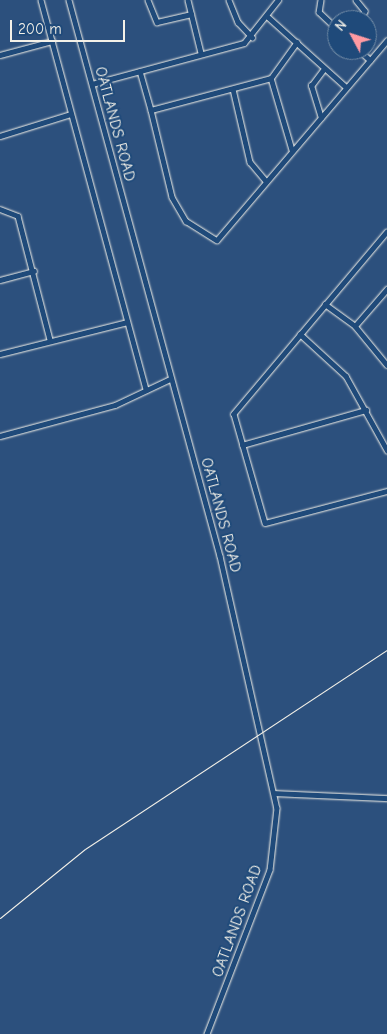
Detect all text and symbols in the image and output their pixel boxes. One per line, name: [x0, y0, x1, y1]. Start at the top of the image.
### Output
scale bar: [12, 10, 128, 42]
north arrow: [327, 10, 377, 60]
text: N: [331, 17, 350, 35]
text: 200 m: [18, 20, 62, 38]
street label: OATLANDS ROAD: [90, 65, 140, 183]
street label: OATLANDS ROAD: [196, 456, 246, 574]
street label: OATLANDS ROAD: [208, 862, 266, 980]

